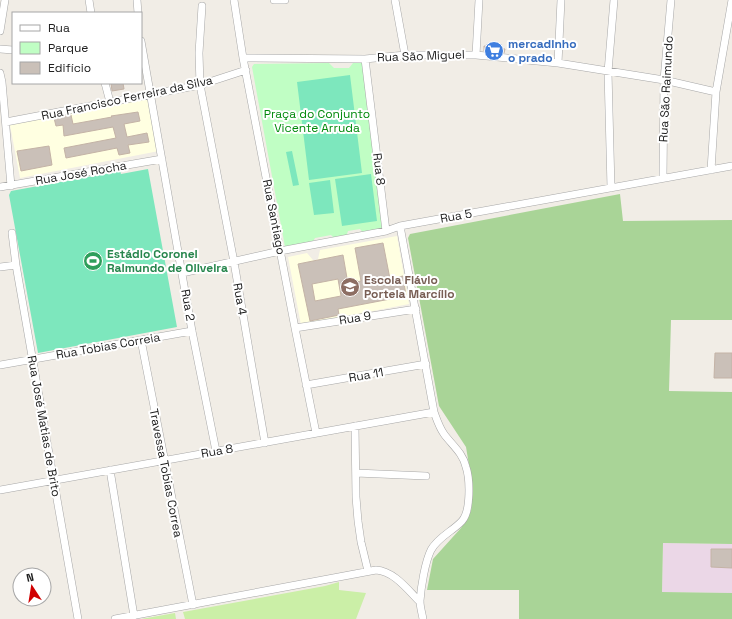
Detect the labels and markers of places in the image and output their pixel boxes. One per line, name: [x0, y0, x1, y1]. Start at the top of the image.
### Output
place label: mercadinho o prado: [508, 36, 577, 66]
supermarket icon: mercadinho o prado: [483, 40, 505, 62]
place label: Estádio Coronel Raimundo de Oliveira: [107, 246, 228, 276]
sports icon: Estádio Coronel Raimundo de Oliveira: [82, 250, 104, 272]
place label: Escola Flávio Portela Marcílio: [364, 272, 455, 302]
school or university icon: Escola Flávio Portela Marcílio: [339, 276, 361, 298]

